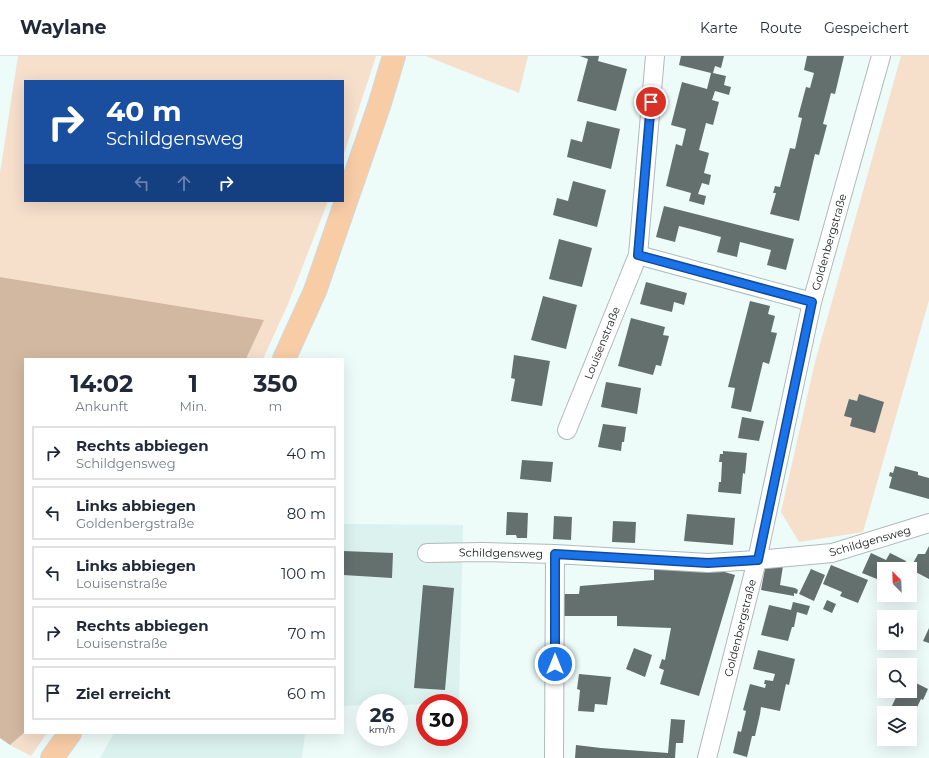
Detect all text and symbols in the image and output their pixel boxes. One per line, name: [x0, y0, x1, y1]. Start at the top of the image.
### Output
text: Waylane: [20, 16, 107, 39]
text: Karte: [700, 19, 738, 37]
text: Route: [760, 19, 802, 37]
text: Gespeichert: [824, 19, 909, 37]
pin: [634, 85, 668, 119]
icon: arrive: [640, 91, 662, 113]
text: 40 m: [106, 94, 182, 128]
icon: right: [40, 96, 92, 148]
text: Schildgensweg: [106, 128, 244, 150]
icon: left: [131, 172, 153, 194]
icon: ahead: [173, 172, 195, 194]
icon: right: [215, 172, 237, 194]
street label: Goldenbergstraße: [808, 192, 850, 292]
street label: Louisenstraße: [581, 304, 623, 381]
text: 14:02: [70, 369, 133, 398]
text: 1: [188, 369, 198, 398]
text: 350: [253, 369, 298, 398]
text: Ankunft: [75, 398, 128, 414]
text: Min.: [179, 398, 207, 414]
text: m: [269, 398, 282, 414]
text: Rechts abbiegen: [76, 436, 209, 455]
icon: right: [42, 442, 64, 464]
text: 40 m: [286, 444, 326, 463]
text: Schildgensweg: [76, 455, 176, 471]
text: Links abbiegen: [76, 496, 196, 515]
icon: left: [42, 502, 64, 524]
text: 80 m: [287, 504, 326, 523]
text: Goldenbergstraße: [76, 515, 194, 531]
street label: Schildgensweg: [828, 523, 912, 559]
street label: Schildgensweg: [459, 545, 543, 561]
text: Links abbiegen: [76, 556, 196, 575]
icon: left: [42, 562, 64, 584]
north arrow: [877, 562, 917, 602]
map controls: [877, 562, 917, 746]
text: 100 m: [281, 564, 326, 583]
text: Louisenstraße: [76, 575, 167, 591]
street label: Goldenbergstraße: [721, 577, 759, 678]
button: sound: [877, 610, 917, 650]
text: Rechts abbiegen: [76, 616, 209, 635]
icon: right: [42, 622, 64, 644]
text: 70 m: [288, 624, 326, 643]
text: Louisenstraße: [76, 635, 167, 651]
position arrow: [534, 643, 576, 685]
button: search: [877, 658, 917, 698]
icon: arrive: [42, 682, 64, 704]
text: Ziel erreicht: [76, 684, 171, 703]
text: 60 m: [287, 684, 326, 703]
speed limit sign: 30: [416, 694, 468, 746]
text: 26: [370, 703, 394, 727]
button: layers: [877, 706, 917, 746]
text: km/h: [369, 723, 395, 736]

